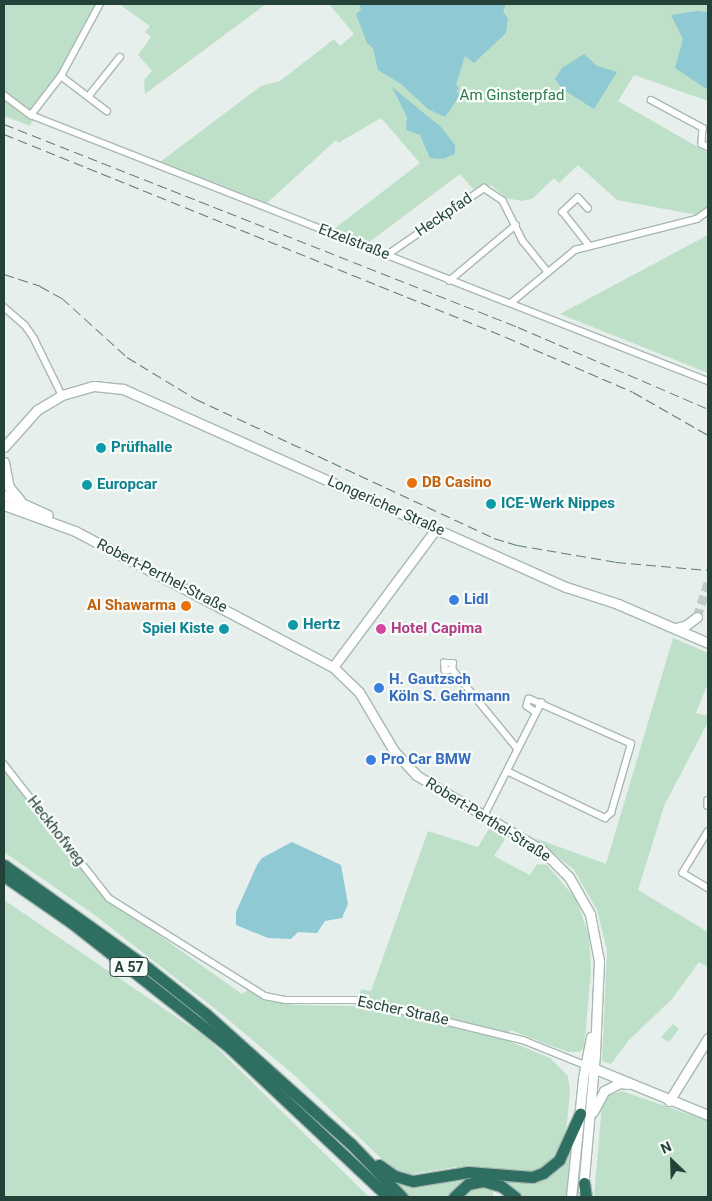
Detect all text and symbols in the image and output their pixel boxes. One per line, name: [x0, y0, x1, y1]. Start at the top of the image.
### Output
park label: Am Ginsterpfad: [460, 87, 564, 105]
street label: Heckpfad: [412, 190, 476, 240]
street label: Etzelstraße: [316, 220, 392, 264]
place label: Prüfhalle: [111, 439, 172, 457]
marker: Prüfhalle: [95, 442, 107, 454]
street label: Longericher Straße: [325, 472, 447, 540]
place label: DB Casino: [422, 474, 491, 492]
place label: Europcar: [97, 476, 157, 494]
marker: DB Casino: [406, 477, 418, 489]
marker: Europcar: [81, 479, 93, 491]
place label: ICE-Werk Nippes: [501, 495, 615, 513]
marker: ICE-Werk Nippes: [485, 498, 497, 510]
street label: Robert-Perthel-Straße: [94, 535, 230, 617]
place label: Lidl: [464, 591, 488, 609]
marker: Lidl: [448, 594, 460, 606]
place label: Al Shawarma: [87, 597, 176, 615]
marker: Al Shawarma: [180, 600, 192, 612]
place label: Hertz: [303, 616, 340, 634]
marker: Hertz: [287, 619, 299, 631]
place label: Spiel Kiste: [142, 620, 214, 638]
place label: Hotel Capima: [391, 620, 482, 638]
marker: Spiel Kiste: [218, 623, 230, 635]
marker: Hotel Capima: [375, 623, 387, 635]
place label: H. Gautzsch Köln S. Gehrmann: [389, 670, 510, 705]
marker: H. Gautzsch Köln S. Gehrmann: [373, 682, 385, 694]
place label: Pro Car BMW: [381, 751, 471, 769]
marker: Pro Car BMW: [365, 754, 377, 766]
street label: Robert-Perthel-Straße: [422, 774, 554, 866]
street label: Heckhofweg: [23, 792, 89, 870]
road number: A 57: [109, 956, 149, 979]
street label: Escher Straße: [356, 993, 450, 1029]
north arrow: [647, 1136, 697, 1186]
text: N: [658, 1138, 674, 1157]

